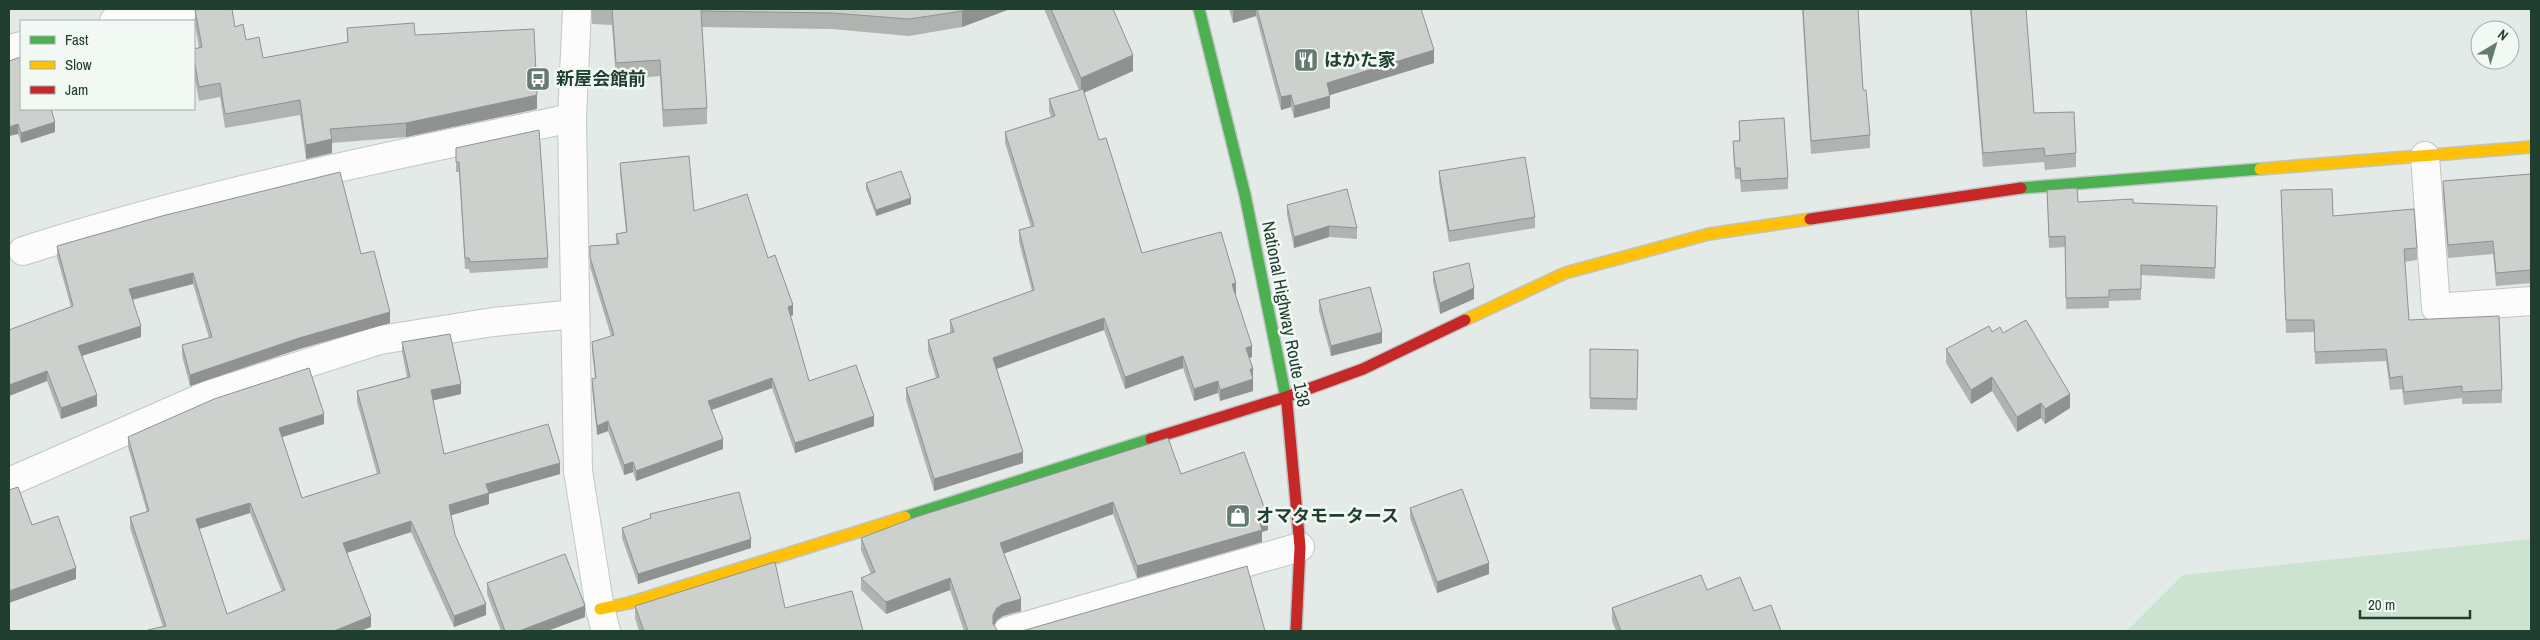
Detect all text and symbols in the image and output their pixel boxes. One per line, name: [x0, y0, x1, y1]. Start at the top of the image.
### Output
legend: [20, 20, 195, 110]
north arrow: [2470, 20, 2520, 70]
text: N: [2494, 25, 2512, 44]
text: Fast: [65, 29, 89, 50]
restaurant icon: はかた家: [1293, 47, 1319, 73]
place label: はかた家: [1324, 47, 1396, 72]
text: Slow: [65, 54, 92, 75]
bus stop icon: 新屋会館前: [525, 66, 551, 92]
place label: 新屋会館前: [556, 66, 646, 91]
text: Jam: [65, 79, 88, 100]
street label: National Highway Route 138: [1256, 219, 1317, 409]
shop icon: オマタモータース: [1225, 503, 1251, 529]
place label: オマタモータース: [1256, 503, 1399, 528]
scale bar: [2360, 588, 2470, 620]
text: 20 m: [2368, 594, 2395, 615]

